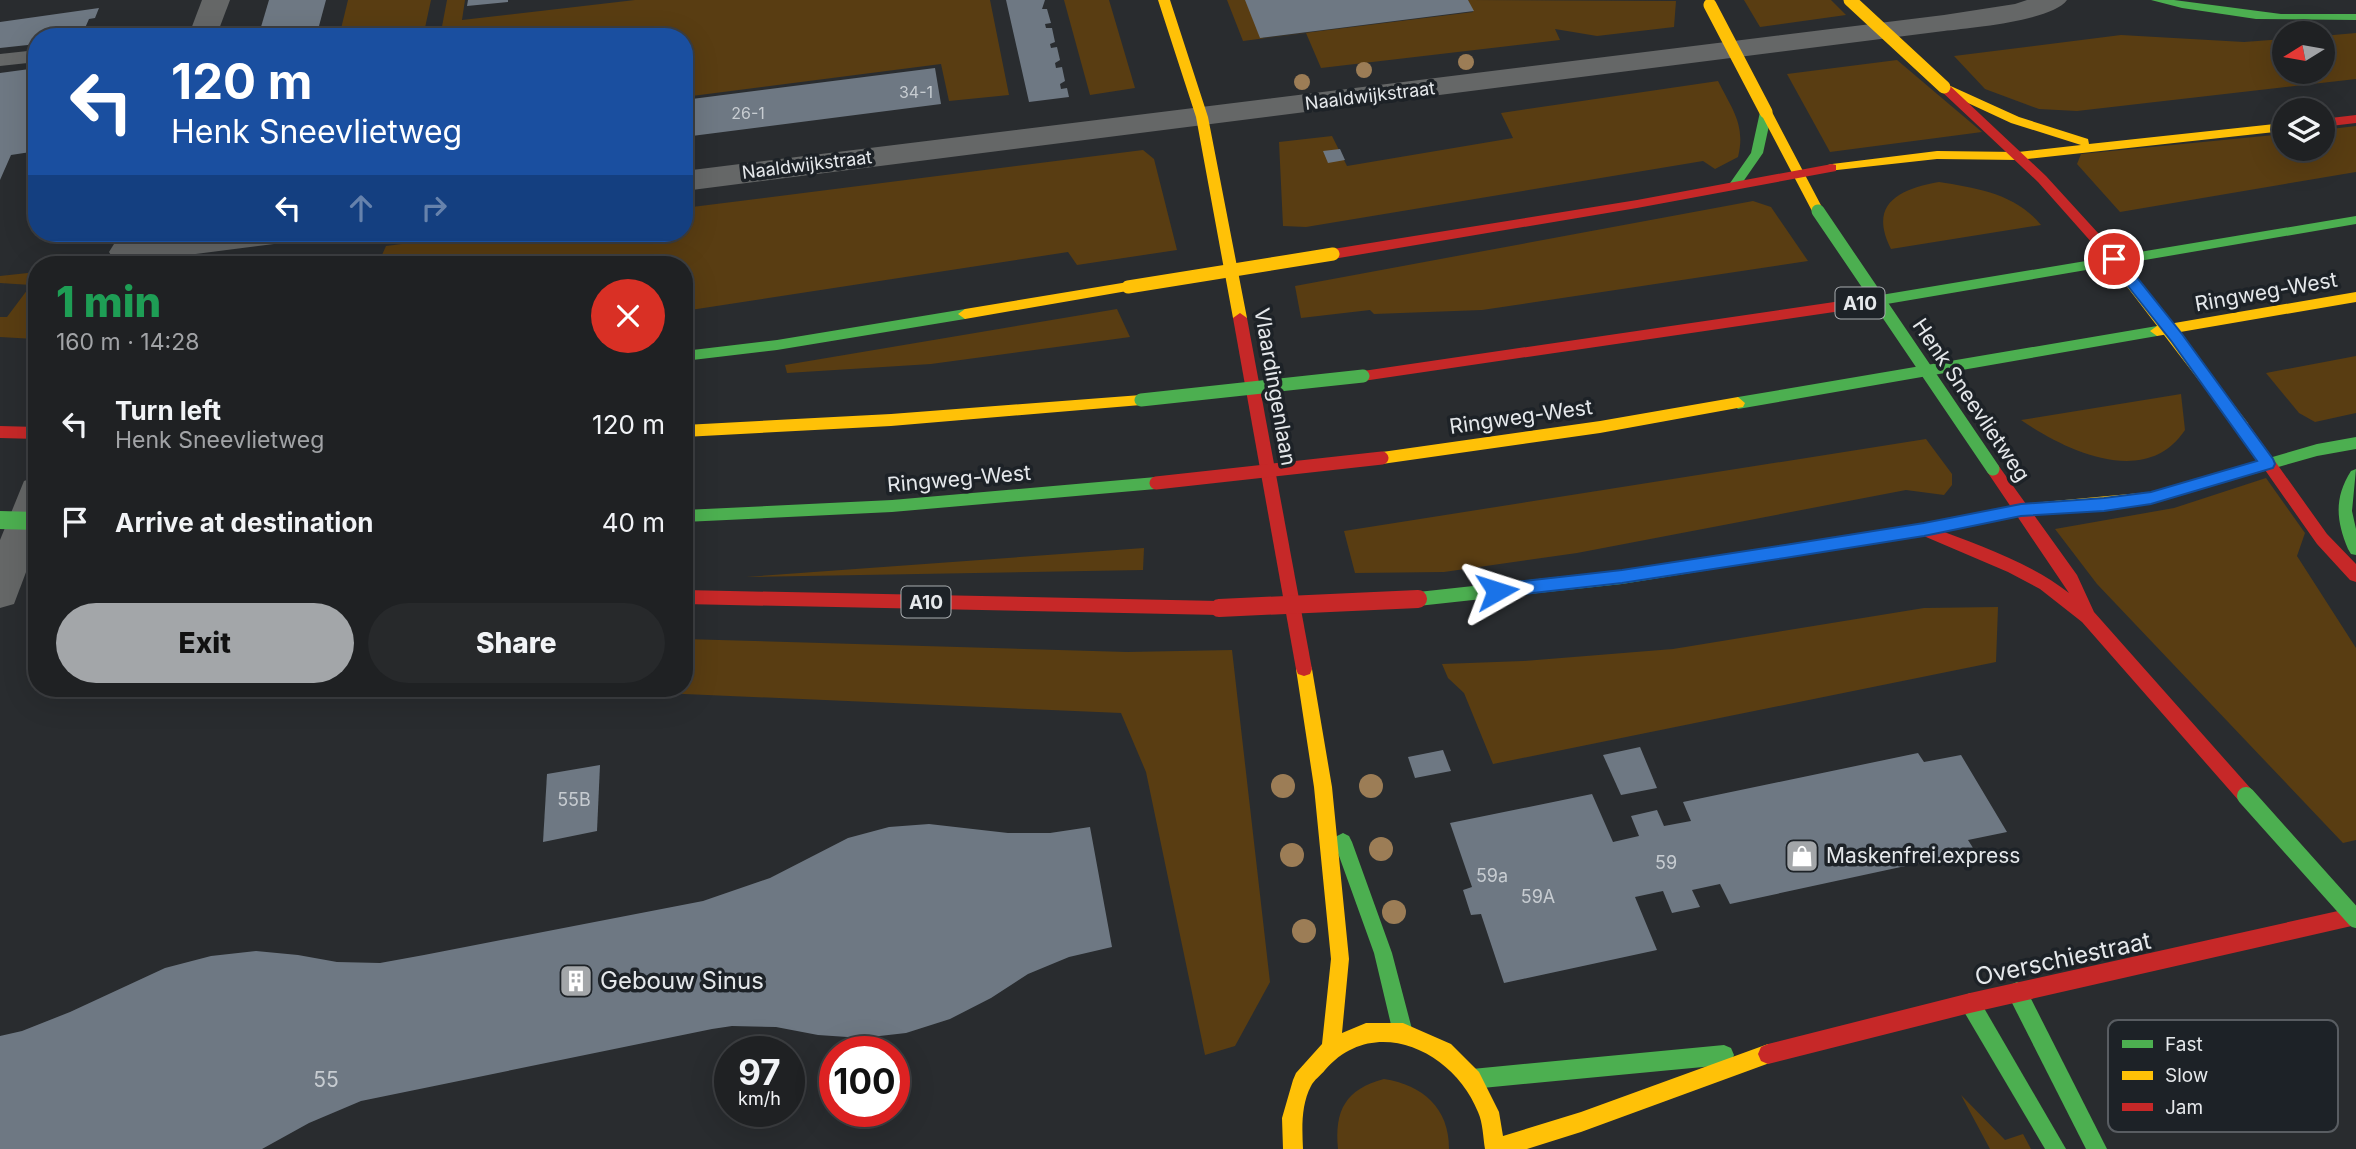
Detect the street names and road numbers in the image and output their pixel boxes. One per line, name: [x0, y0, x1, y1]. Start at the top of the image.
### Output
street label: Naaldwijkstraat: [1304, 77, 1436, 114]
street label: Naaldwijkstraat: [741, 146, 873, 183]
street label: Ringweg-West: [2193, 267, 2339, 316]
road number: A10: [1836, 288, 1884, 318]
street label: Vlaardingenlaan: [1249, 306, 1302, 468]
street label: Henk Sneevlietweg: [1908, 314, 2035, 486]
street label: Ringweg-West: [1448, 394, 1594, 439]
street label: Ringweg-West: [886, 460, 1032, 497]
road number: A10: [902, 586, 950, 618]
street label: Overschiestraat: [1972, 926, 2154, 991]

